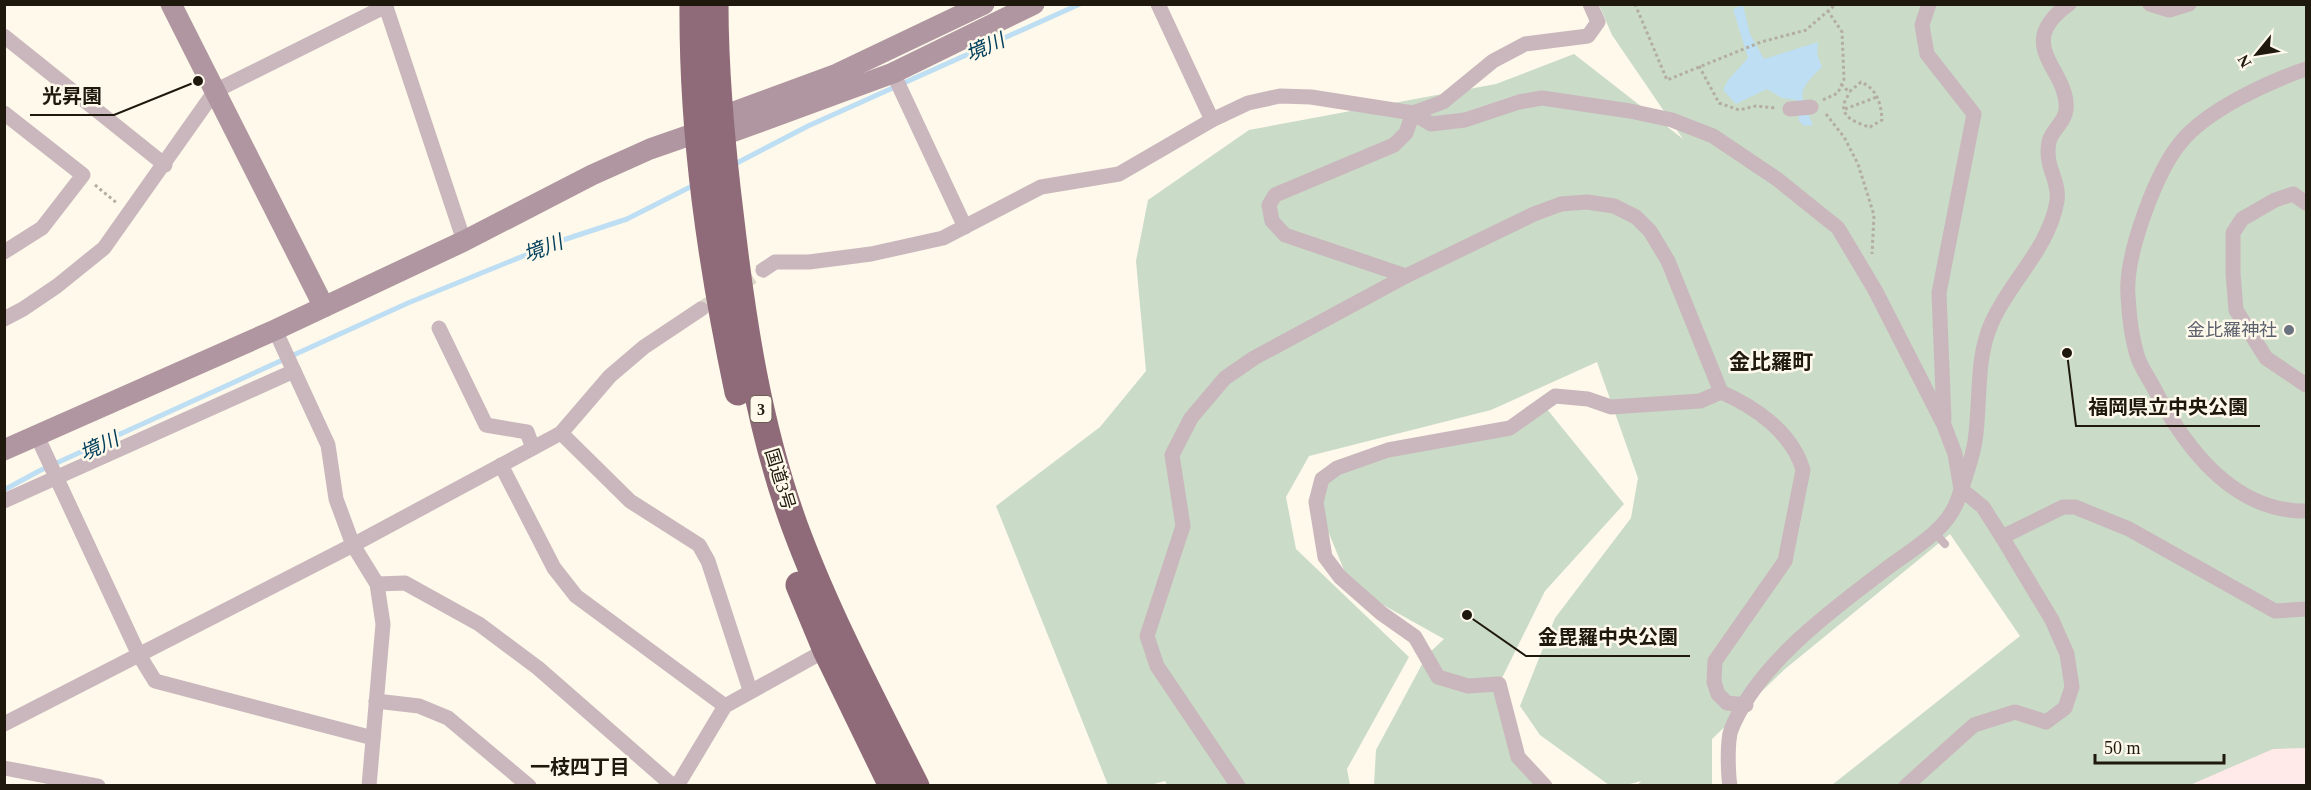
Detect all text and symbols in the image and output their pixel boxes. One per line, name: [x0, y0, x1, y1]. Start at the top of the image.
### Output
north arrow: [2227, 24, 2287, 84]
water label: 境川: [962, 28, 1010, 65]
text: N: [2234, 52, 2255, 71]
callout: 光昇園: [30, 77, 114, 115]
text: 光昇園: [42, 85, 102, 107]
water label: 境川: [520, 230, 567, 265]
place label: 金比羅神社: [2187, 320, 2277, 340]
marker: 金比羅神社: [2282, 323, 2296, 337]
district label: 金比羅町: [1729, 350, 1813, 374]
callout: 福岡県立中央公園: [2076, 388, 2260, 426]
road number: 3: [750, 396, 771, 422]
text: 福岡県立中央公園: [2088, 396, 2248, 418]
water label: 境川: [76, 427, 124, 464]
street label: 国道3号: [761, 446, 799, 512]
callout: 金毘羅中央公園: [1526, 618, 1690, 656]
text: 金毘羅中央公園: [1538, 626, 1678, 648]
scale bar: [2095, 727, 2224, 765]
text: 50 m: [2104, 738, 2141, 758]
district label: 一枝四丁目: [530, 756, 630, 778]

